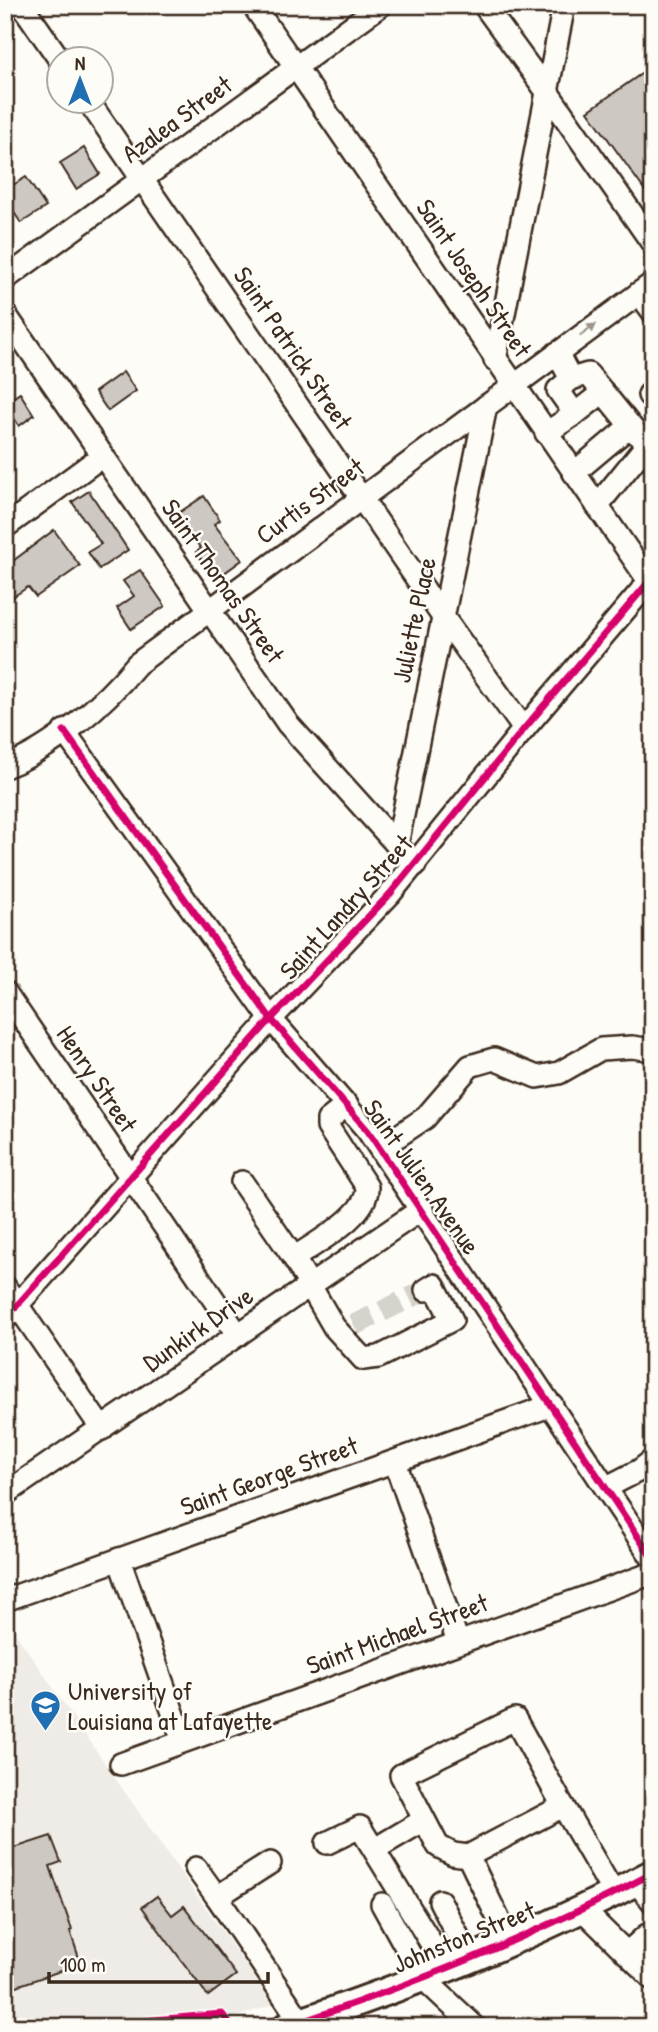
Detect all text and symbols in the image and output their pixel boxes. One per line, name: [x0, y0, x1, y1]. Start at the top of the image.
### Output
north arrow: [46, 46, 116, 116]
text: N: [75, 50, 85, 76]
street label: Azalea Street: [115, 66, 240, 170]
street label: Saint Joseph Street: [409, 192, 541, 365]
street label: Saint Patrick Street: [226, 259, 361, 437]
one-way arrow: [579, 323, 597, 337]
street label: Curtis Street: [248, 449, 372, 552]
street label: Saint Thomas Street: [154, 492, 294, 670]
street label: Juliette Place: [383, 554, 444, 686]
street label: Saint Landry Street: [271, 826, 421, 987]
street label: Henry Street: [49, 1018, 147, 1140]
street label: Saint Julien Avenue: [356, 1092, 489, 1261]
street label: Dunkirk Drive: [136, 1278, 260, 1379]
street label: Saint George Street: [175, 1427, 363, 1524]
street label: Saint Michael Street: [301, 1584, 493, 1683]
place label: University of Louisiana at Lafayette: [68, 1673, 272, 1738]
school or university icon: University of Louisiana at Lafayette: [28, 1689, 62, 1733]
street label: Johnston Street: [388, 1892, 541, 1981]
scale bar: [49, 1941, 268, 1985]
text: 100 m: [60, 1950, 106, 1979]

